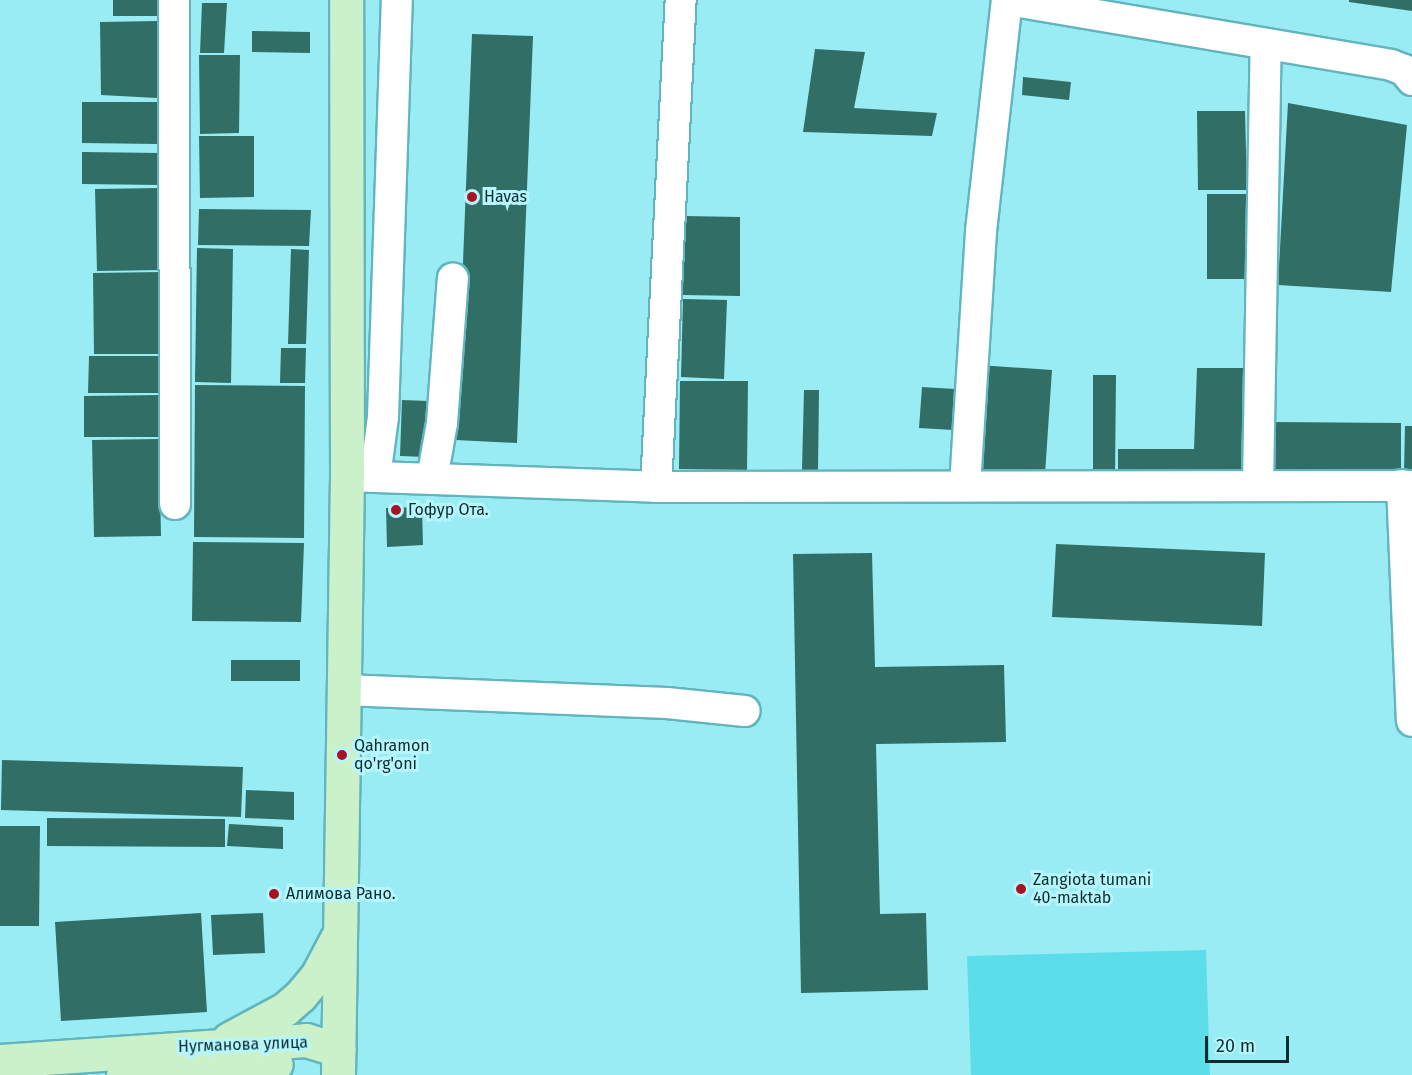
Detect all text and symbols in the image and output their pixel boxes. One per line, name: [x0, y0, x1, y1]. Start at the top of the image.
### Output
place label: Havas: [484, 187, 527, 207]
marker: Havas: [465, 190, 479, 204]
place label: Гофур Ота.: [408, 500, 489, 520]
marker: Гофур Ота.: [389, 503, 403, 517]
place label: Qahramon qo'rg'oni: [354, 736, 430, 774]
marker: Qahramon qo'rg'oni: [335, 748, 349, 762]
place label: Zangiota tumani 40-maktab: [1033, 870, 1151, 908]
marker: Zangiota tumani 40-maktab: [1014, 882, 1028, 896]
place label: Алимова Рано.: [286, 884, 396, 904]
marker: Алимова Рано.: [267, 887, 281, 901]
scale bar: [1208, 1024, 1292, 1062]
street label: Нугманова улица: [178, 1033, 308, 1057]
text: 20 m: [1216, 1035, 1255, 1057]

